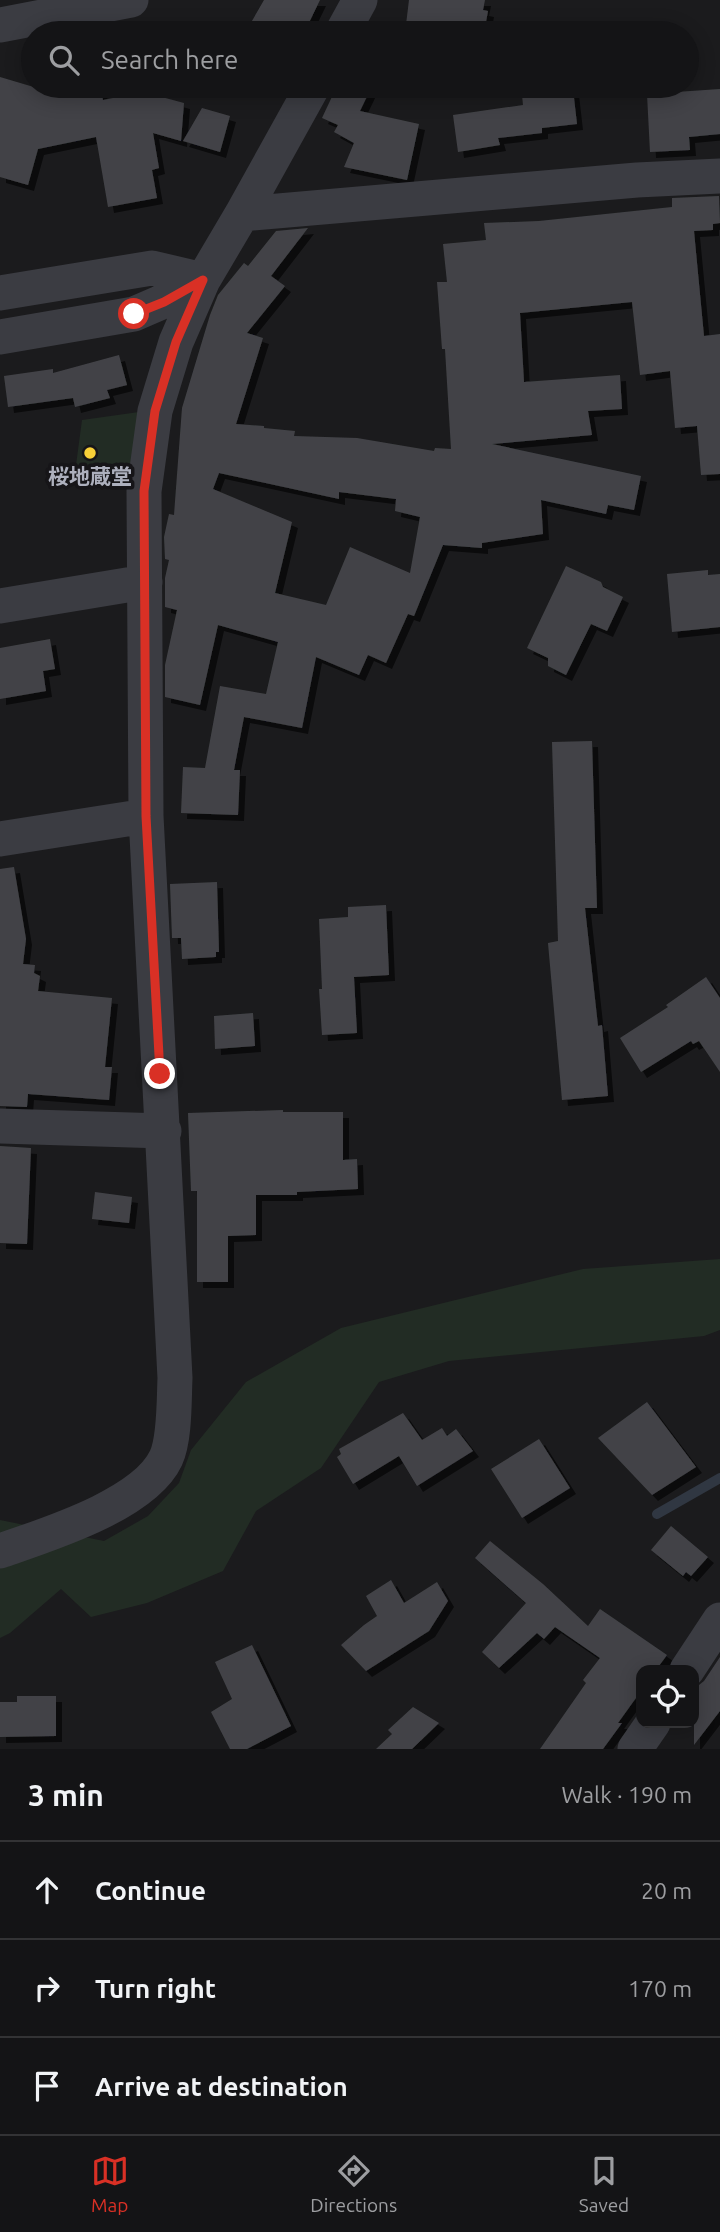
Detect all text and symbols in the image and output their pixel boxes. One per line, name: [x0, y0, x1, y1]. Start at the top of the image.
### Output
search box: [21, 21, 699, 98]
icon: search: [45, 41, 83, 79]
text: Search here: [101, 45, 238, 74]
route start: [118, 298, 149, 329]
marker: 桜地蔵堂: [82, 445, 98, 461]
place label: 桜地蔵堂: [48, 464, 132, 488]
route end: [144, 1058, 175, 1089]
map controls: [636, 1665, 699, 1728]
button: locate: [636, 1665, 699, 1728]
text: 3 min: [28, 1778, 104, 1812]
text: Walk · 190 m: [561, 1782, 692, 1807]
icon: ahead: [28, 1871, 66, 1909]
text: Continue: [95, 1876, 206, 1905]
text: 20 m: [641, 1878, 692, 1903]
icon: right: [28, 1969, 66, 2007]
text: Turn right: [95, 1974, 216, 2003]
text: 170 m: [628, 1976, 692, 2001]
icon: arrive: [28, 2067, 66, 2105]
text: Arrive at destination: [95, 2072, 348, 2101]
tab: Map: [91, 2152, 129, 2216]
tab: Directions: [310, 2152, 397, 2216]
tab: Saved: [579, 2152, 629, 2216]

